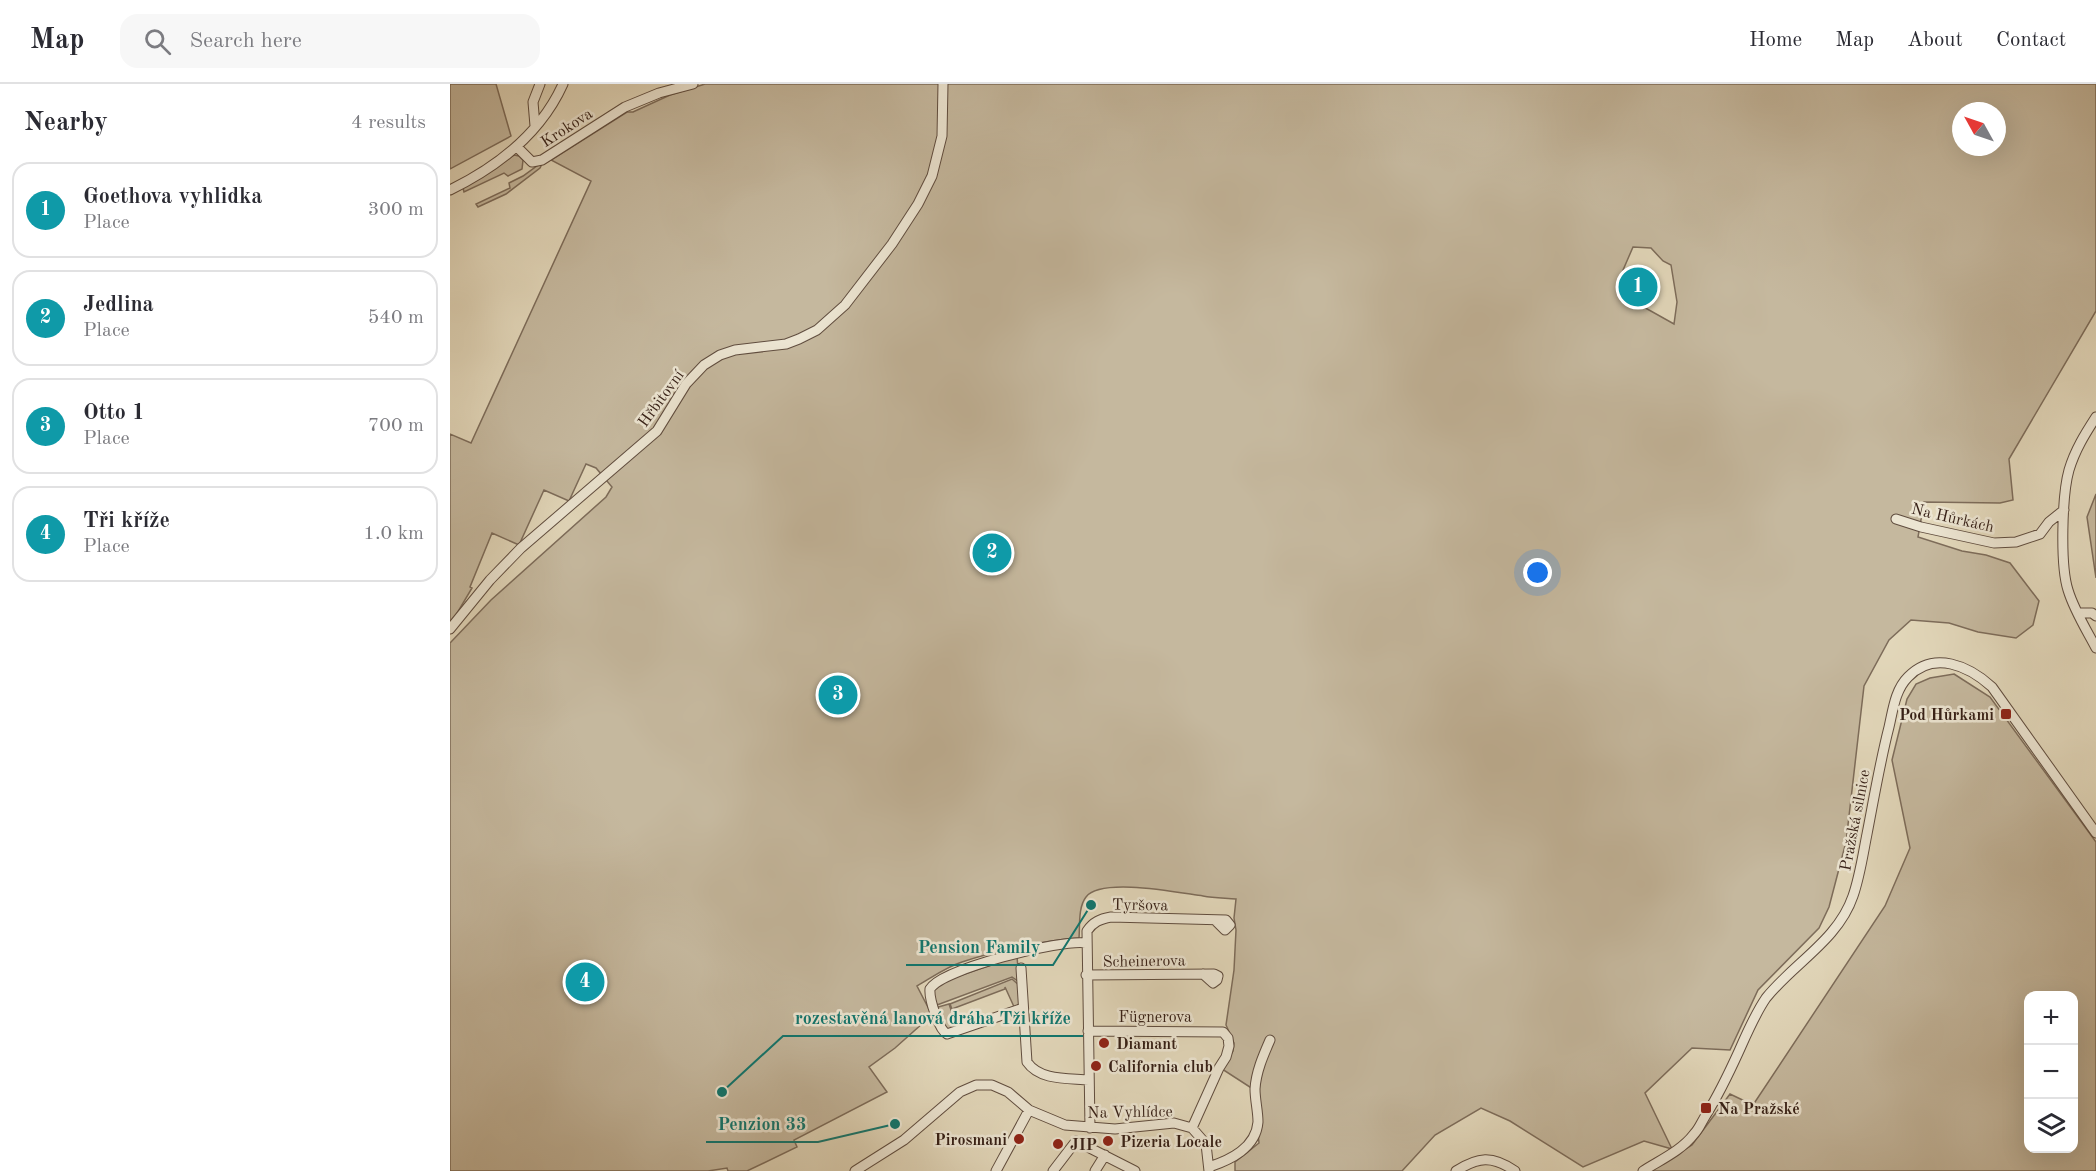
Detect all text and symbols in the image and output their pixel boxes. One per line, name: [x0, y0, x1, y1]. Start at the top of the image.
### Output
search box: [120, 14, 540, 68]
icon: search: [141, 25, 174, 58]
text: Map: [30, 27, 84, 55]
text: Search here: [189, 30, 302, 52]
text: Home: [1749, 30, 1802, 51]
text: Map: [1835, 30, 1874, 51]
text: About: [1907, 30, 1963, 51]
text: Contact: [1996, 30, 2066, 51]
north arrow: [1952, 102, 2006, 156]
street label: Krokova: [538, 106, 596, 151]
text: Nearby: [24, 110, 108, 136]
text: 4 results: [351, 113, 426, 133]
text: Goethova vyhlidka: [83, 186, 263, 208]
text: 1: [40, 200, 51, 220]
text: 300 m: [368, 200, 424, 220]
text: Place: [83, 213, 130, 233]
pin: 1: [1618, 264, 1658, 310]
text: Jedlina: [83, 294, 154, 316]
text: 2: [40, 308, 51, 328]
text: 540 m: [368, 308, 424, 328]
text: Place: [83, 321, 130, 341]
street label: Hřbitovní: [636, 367, 688, 431]
text: Otto 1: [83, 402, 145, 424]
text: 3: [40, 416, 51, 436]
text: 700 m: [368, 416, 424, 436]
text: Place: [83, 429, 130, 449]
street label: Na Hůrkách: [1910, 502, 1996, 536]
text: Tři kříže: [83, 510, 170, 532]
text: 4: [40, 524, 51, 544]
text: 1.0 km: [363, 524, 424, 544]
pin: 2: [972, 530, 1012, 576]
text: Place: [83, 537, 130, 557]
your location: [1523, 558, 1552, 587]
pin: 3: [818, 672, 858, 718]
marker: Pod Hůrkami: [1999, 707, 2013, 721]
place label: Pod Hůrkami: [1899, 708, 1994, 724]
street label: Pražská silnice: [1838, 768, 1874, 872]
street label: Tyršova: [1112, 898, 1168, 914]
callout: Pension Family: [906, 929, 1053, 965]
text: Pension Family: [918, 939, 1040, 957]
street label: Scheinerova: [1102, 953, 1186, 971]
pin: 4: [566, 960, 604, 1004]
map controls: [2024, 991, 2078, 1153]
button: +: [2024, 991, 2078, 1045]
callout: rozestavěná lanová dráha Tži kříže: [783, 1000, 1083, 1036]
text: rozestavěná lanová dráha Tži kříže: [795, 1010, 1071, 1028]
street label: Fügnerova: [1118, 1010, 1192, 1026]
marker: Diamant: [1097, 1036, 1111, 1050]
place label: Diamant: [1116, 1037, 1177, 1053]
button: −: [2024, 1045, 2078, 1099]
marker: California club: [1089, 1059, 1103, 1073]
place label: California club: [1108, 1060, 1213, 1076]
button: layers: [2024, 1099, 2078, 1153]
marker: Na Pražské: [1699, 1101, 1713, 1115]
place label: Na Pražské: [1718, 1102, 1800, 1118]
street label: Na Vyhlídce: [1087, 1104, 1173, 1122]
callout: Penzion 33: [706, 1106, 818, 1142]
text: Penzion 33: [718, 1116, 806, 1134]
marker: Pirosmani: [1012, 1132, 1026, 1146]
place label: Pirosmani: [935, 1133, 1007, 1149]
marker: Pizeria Locale: [1101, 1134, 1115, 1148]
place label: Pizeria Locale: [1120, 1135, 1222, 1151]
marker: JIP: [1051, 1137, 1065, 1151]
place label: JIP: [1070, 1138, 1097, 1154]

